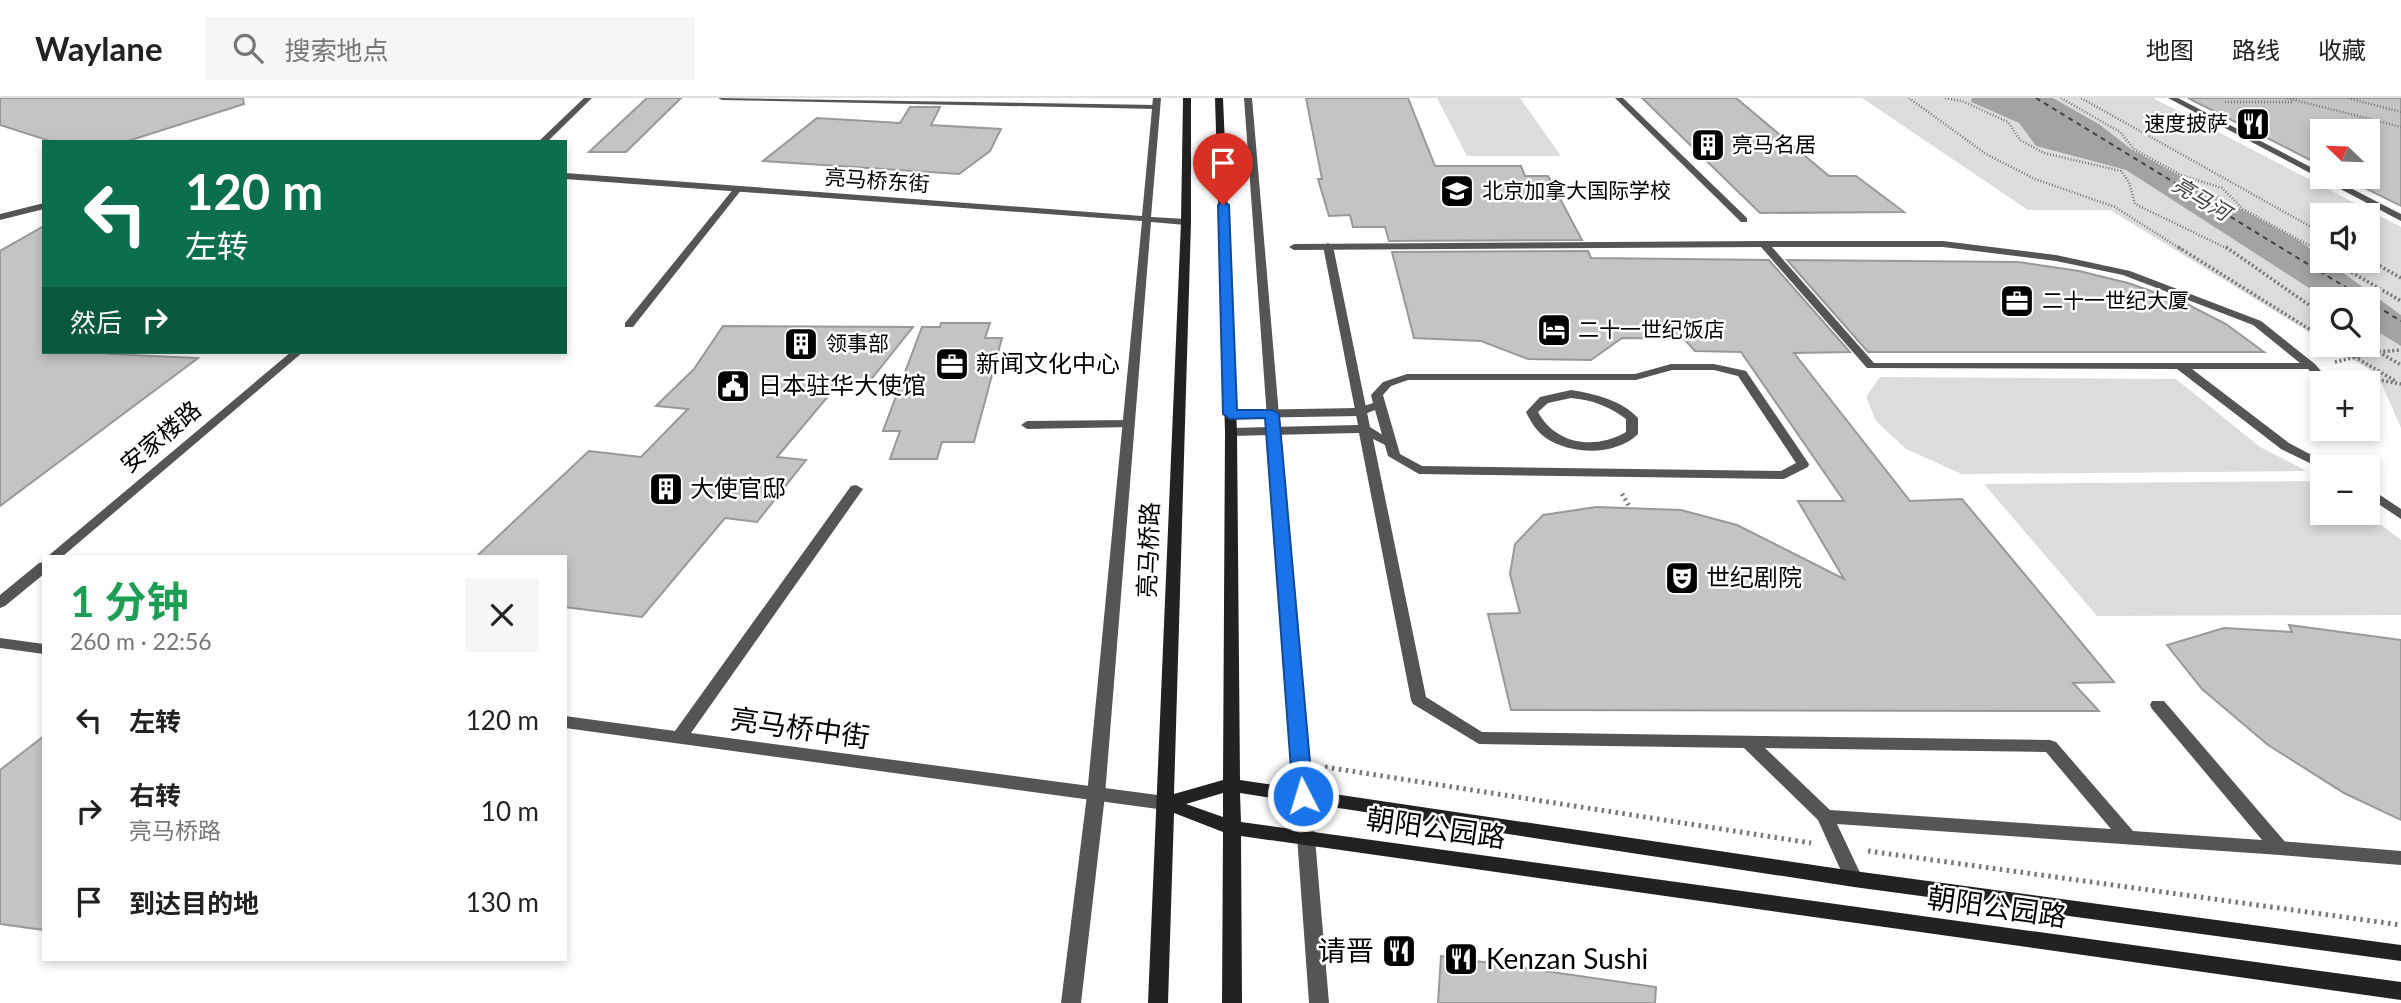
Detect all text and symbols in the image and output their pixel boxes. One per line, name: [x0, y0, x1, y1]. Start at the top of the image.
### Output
search box: [205, 17, 695, 80]
text: Waylane: [35, 28, 163, 68]
icon: search: [229, 29, 267, 67]
text: 搜索地点: [285, 34, 389, 66]
text: 地图: [2146, 35, 2194, 64]
text: 路线: [2232, 35, 2280, 64]
text: 收藏: [2318, 35, 2366, 64]
restaurant icon: 速度披萨: [2234, 105, 2272, 143]
place label: 速度披萨: [2144, 110, 2228, 135]
north arrow: [2310, 119, 2380, 189]
map controls: [2310, 119, 2380, 525]
building icon: 亮马名居: [1689, 126, 1727, 164]
place label: 亮马名居: [1732, 131, 1816, 156]
pin: [1193, 133, 1253, 205]
icon: arrive: [1204, 144, 1242, 182]
text: 120 m: [185, 162, 323, 220]
street label: 亮马桥东街: [824, 163, 930, 196]
icon: left: [70, 168, 161, 259]
water label: 亮马河: [2168, 171, 2239, 227]
school or university icon: 北京加拿大国际学校: [1438, 172, 1476, 210]
place label: 北京加拿大国际学校: [1482, 177, 1671, 202]
button: sound: [2310, 203, 2380, 273]
text: 左转: [185, 226, 249, 265]
office icon: 二十一世纪大厦: [1998, 282, 2036, 320]
place label: 二十一世纪大厦: [2042, 287, 2189, 312]
button: search: [2310, 287, 2380, 357]
icon: right: [136, 301, 174, 339]
text: 然后: [70, 306, 122, 338]
hotel icon: 二十一世纪饭店: [1535, 311, 1573, 349]
place label: 二十一世纪饭店: [1578, 316, 1725, 341]
building icon: 领事部: [782, 325, 820, 363]
place label: 领事部: [826, 330, 889, 355]
office icon: 新闻文化中心: [933, 345, 971, 383]
place label: 新闻文化中心: [976, 348, 1120, 377]
public building icon: 日本驻华大使馆: [714, 367, 752, 405]
place label: 日本驻华大使馆: [758, 370, 926, 399]
button: +: [2310, 371, 2380, 441]
street label: 安家楼路: [114, 394, 206, 478]
button: −: [2310, 455, 2380, 525]
building icon: 大使官邸: [647, 470, 685, 508]
place label: 大使官邸: [690, 473, 786, 502]
street label: 亮马桥路: [1131, 501, 1164, 598]
theatre icon: 世纪剧院: [1663, 559, 1701, 597]
place label: 世纪剧院: [1706, 562, 1802, 591]
text: 1 分钟: [70, 576, 189, 626]
button: close: [465, 578, 539, 652]
text: 260 m · 22:56: [70, 627, 212, 655]
street label: 亮马桥中街: [728, 700, 872, 754]
icon: left: [70, 701, 108, 739]
text: 120 m: [466, 704, 539, 736]
text: 左转: [129, 705, 181, 737]
position arrow: [1266, 759, 1340, 833]
text: 右转: [129, 779, 181, 811]
icon: right: [70, 792, 108, 830]
text: 10 m: [481, 795, 539, 827]
street label: 朝阳公园路: [1364, 800, 1508, 854]
text: 亮马桥路: [129, 816, 221, 844]
street label: 朝阳公园路: [1925, 879, 2069, 933]
icon: arrive: [70, 883, 108, 921]
text: 130 m: [466, 886, 539, 918]
text: 到达目的地: [129, 887, 259, 919]
restaurant icon: 请晋: [1380, 932, 1418, 970]
place label: 请晋: [1318, 933, 1374, 967]
restaurant icon: Kenzan Sushi: [1442, 940, 1480, 978]
place label: Kenzan Sushi: [1486, 941, 1648, 975]

